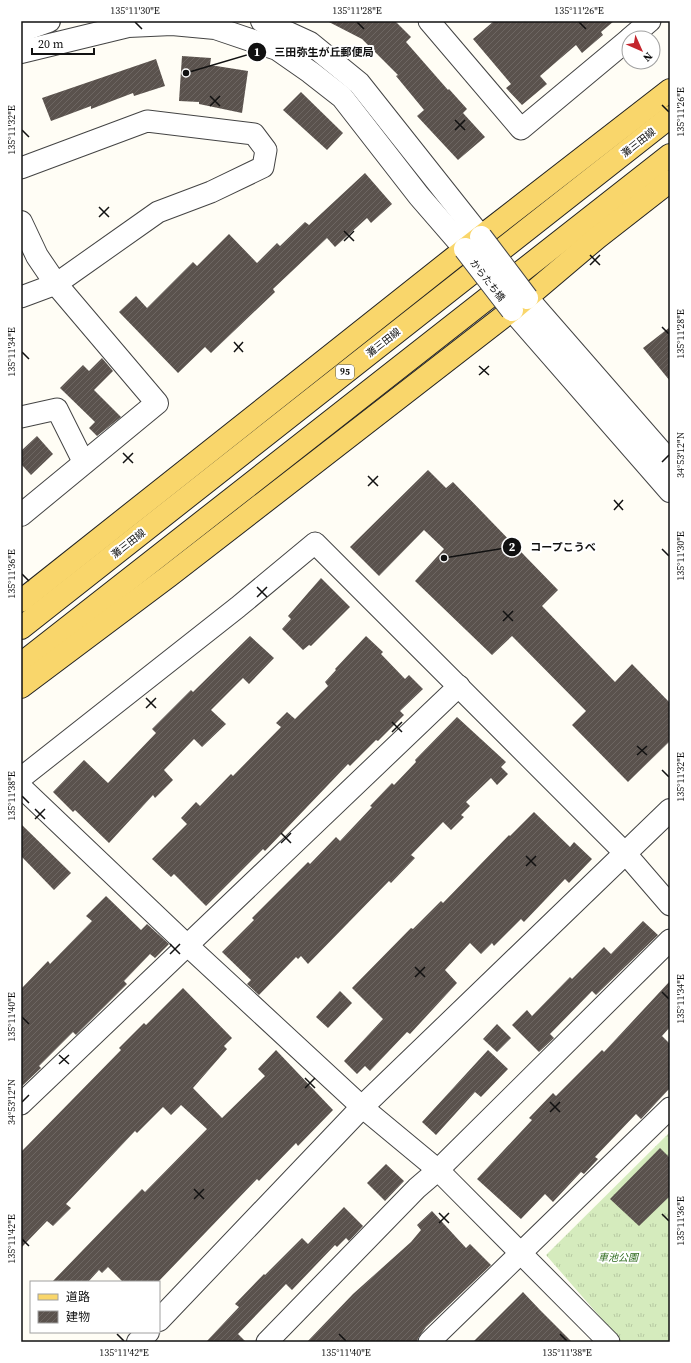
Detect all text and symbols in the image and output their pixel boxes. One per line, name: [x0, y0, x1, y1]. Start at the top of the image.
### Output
text: 135°11'30"E: [110, 4, 160, 17]
text: 135°11'28"E: [332, 4, 382, 17]
text: 135°11'26"E: [554, 4, 604, 17]
scale bar: [32, 30, 94, 56]
north arrow: [621, 30, 661, 70]
text: 20 m: [38, 36, 64, 52]
callout: 三田弥生が丘郵便局: [247, 41, 382, 64]
text: 1: [254, 44, 260, 60]
text: 三田弥生が丘郵便局: [275, 45, 374, 60]
text: N: [640, 49, 656, 65]
text: 135°11'26"E: [674, 87, 687, 137]
text: 135°11'32"E: [5, 105, 18, 155]
street label: 灘三田線: [619, 125, 658, 160]
street label: からたち橋: [467, 257, 508, 304]
text: 135°11'28"E: [674, 309, 687, 359]
street label: 灘三田線: [364, 325, 403, 360]
text: 135°11'34"E: [5, 327, 18, 377]
road number: 95: [336, 365, 354, 379]
text: 34°53'12"N: [674, 432, 687, 478]
street label: 灘三田線: [109, 526, 148, 561]
text: 135°11'30"E: [674, 531, 687, 581]
callout: コープこうべ: [502, 535, 604, 558]
text: 2: [509, 539, 516, 555]
text: コープこうべ: [530, 540, 596, 555]
text: 135°11'36"E: [5, 549, 18, 599]
text: 135°11'32"E: [674, 752, 687, 802]
text: 135°11'38"E: [5, 771, 18, 821]
text: 135°11'34"E: [674, 974, 687, 1024]
text: 135°11'40"E: [5, 992, 18, 1042]
text: 34°53'12"N: [5, 1079, 18, 1125]
text: 135°11'36"E: [674, 1196, 687, 1246]
text: 135°11'42"E: [5, 1214, 18, 1264]
park label: 車池公園: [598, 1251, 640, 1264]
legend: [30, 1281, 160, 1333]
text: 道路: [66, 1289, 90, 1305]
text: 建物: [66, 1309, 90, 1325]
text: 135°11'42"E: [99, 1346, 149, 1359]
text: 135°11'40"E: [321, 1346, 371, 1359]
text: 135°11'38"E: [542, 1346, 592, 1359]

